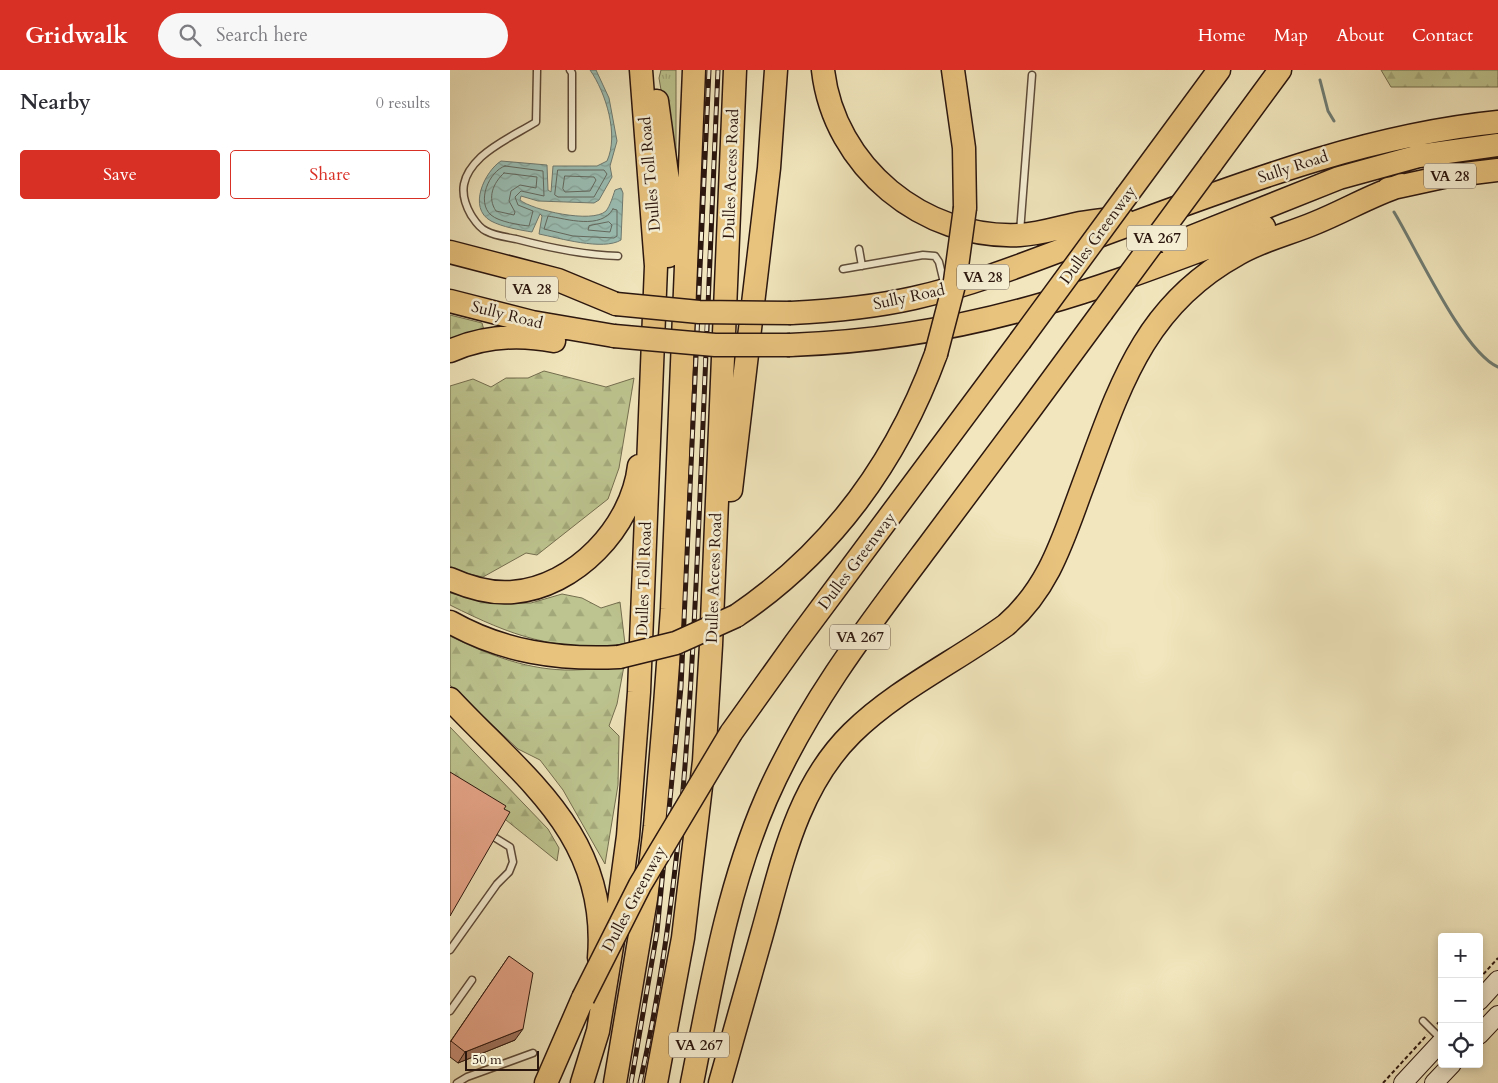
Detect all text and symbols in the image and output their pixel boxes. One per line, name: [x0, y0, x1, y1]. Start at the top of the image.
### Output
search box: [158, 13, 508, 58]
text: Gridwalk: [25, 19, 128, 52]
icon: search: [176, 21, 204, 49]
text: Search here: [216, 22, 308, 48]
text: Home: [1198, 23, 1246, 48]
text: Map: [1274, 23, 1308, 48]
text: About: [1336, 23, 1384, 48]
text: Contact: [1412, 23, 1473, 48]
text: Nearby: [20, 88, 91, 117]
text: 0 results: [376, 92, 430, 114]
street label: Dulles Access Road: [718, 108, 744, 239]
street label: Dulles Toll Road: [634, 115, 666, 232]
street label: Sully Road: [1255, 145, 1331, 189]
button: Save: [20, 150, 220, 199]
button: Share: [230, 150, 430, 199]
road number: VA 28: [1424, 164, 1476, 188]
street label: Dulles Greenway: [1055, 181, 1142, 289]
road number: VA 267: [1127, 226, 1187, 250]
road number: VA 28: [957, 264, 1009, 290]
road number: VA 28: [506, 276, 558, 302]
street label: Sully Road: [871, 279, 947, 315]
street label: Sully Road: [469, 296, 545, 335]
street label: Dulles Greenway: [813, 507, 901, 614]
street label: Dulles Access Road: [701, 512, 727, 643]
street label: Dulles Toll Road: [631, 521, 657, 637]
road number: VA 267: [830, 624, 890, 650]
street label: Dulles Greenway: [597, 842, 671, 956]
map controls: [1438, 933, 1483, 1068]
button: +: [1438, 933, 1483, 978]
button: −: [1438, 978, 1483, 1023]
button: locate: [1438, 1023, 1483, 1068]
road number: VA 267: [669, 1032, 729, 1058]
scale bar: [465, 1048, 539, 1071]
text: 50 m: [472, 1050, 502, 1069]

